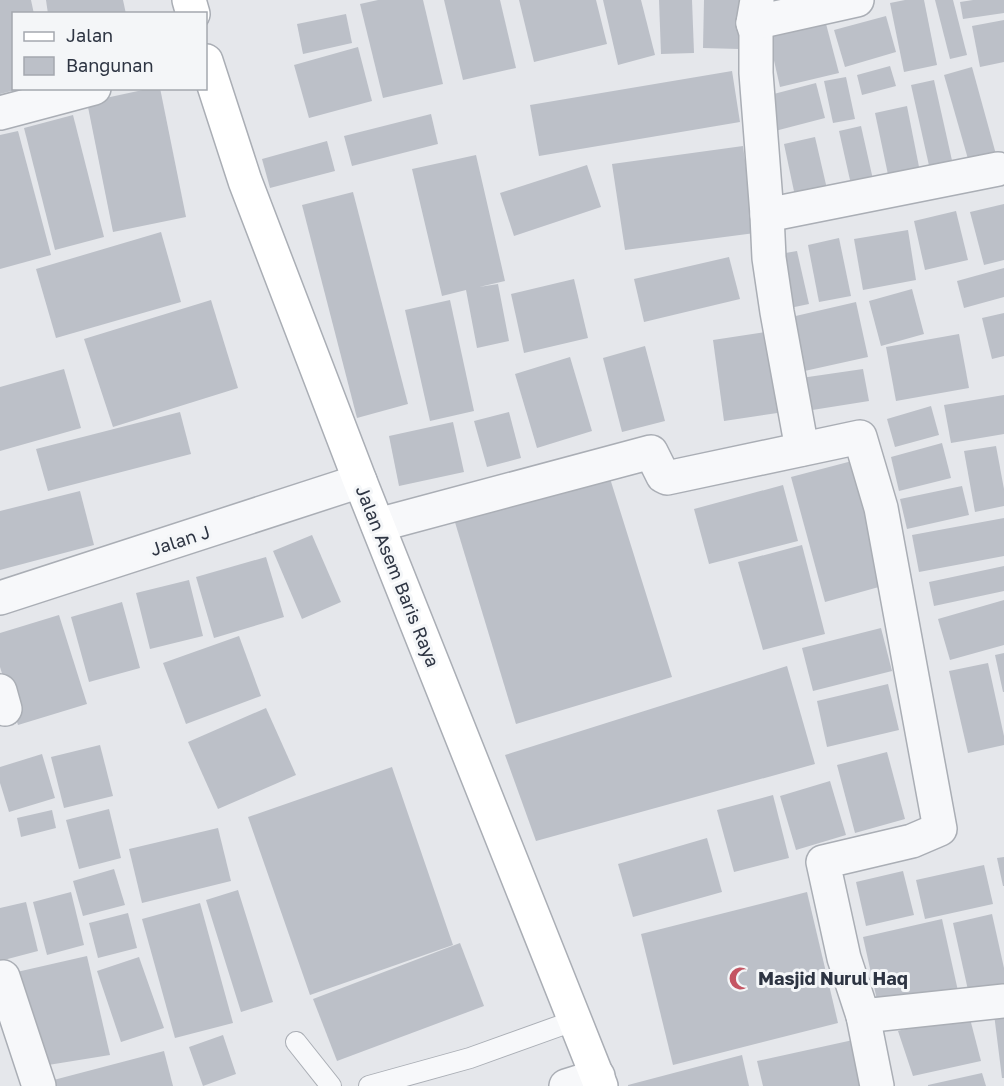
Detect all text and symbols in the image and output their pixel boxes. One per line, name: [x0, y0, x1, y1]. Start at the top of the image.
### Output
legend: [12, 12, 207, 90]
text: Jalan: [66, 24, 113, 46]
text: Bangunan: [66, 54, 154, 76]
street label: Jalan Asem Baris Raya: [352, 482, 444, 670]
street label: Jalan J: [147, 520, 213, 560]
mosque icon: Masjid Nurul Haq: [727, 965, 753, 991]
place label: Masjid Nurul Haq: [758, 967, 908, 989]

